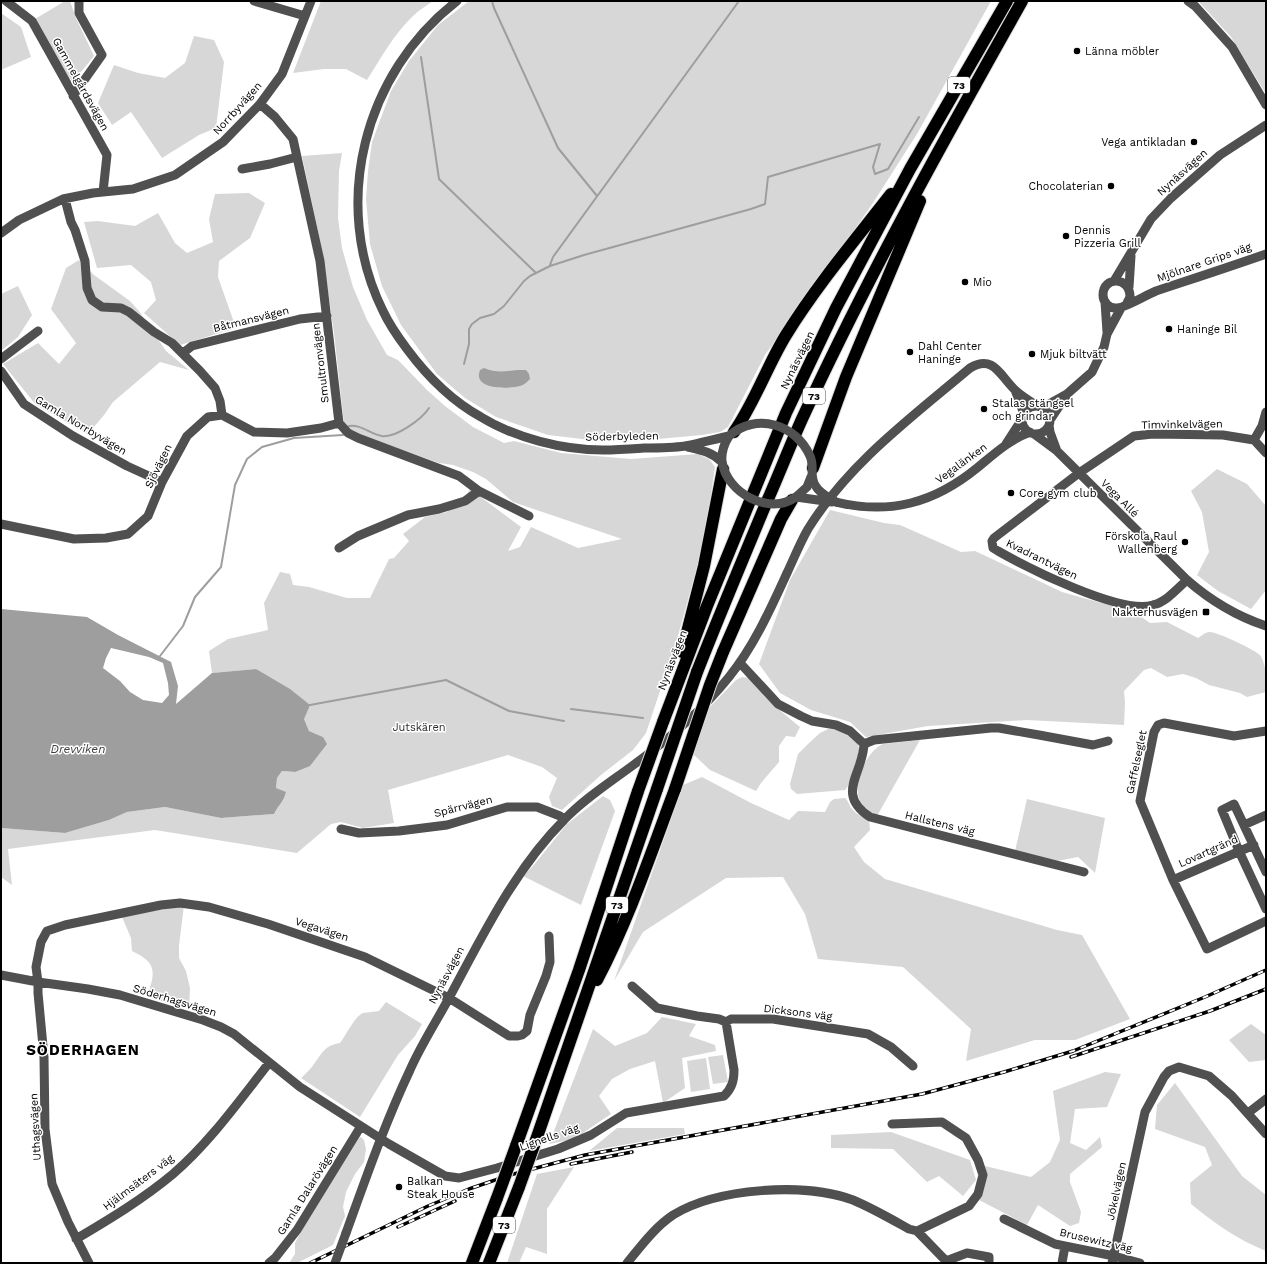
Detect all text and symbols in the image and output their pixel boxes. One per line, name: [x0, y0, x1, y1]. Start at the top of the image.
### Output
street label: Gammelgårdsvägen: [50, 35, 112, 133]
place label: Länna möbler: [1085, 45, 1160, 58]
marker: Länna möbler: [1072, 46, 1082, 56]
road number: 73: [948, 77, 970, 93]
street label: Norrbyvägen: [210, 79, 265, 137]
place label: Vega antikladan: [1101, 136, 1186, 149]
marker: Vega antikladan: [1189, 137, 1199, 147]
street label: Nynäsvägen: [1154, 146, 1210, 198]
place label: Chocolaterian: [1029, 180, 1103, 193]
marker: Chocolaterian: [1106, 181, 1116, 191]
place label: Dennis Pizzeria Grill: [1074, 224, 1142, 250]
marker: Dennis Pizzeria Grill: [1061, 231, 1071, 241]
street label: Mjölnare Grips väg: [1155, 240, 1253, 285]
place label: Mio: [973, 276, 992, 289]
marker: Mio: [960, 277, 970, 287]
street label: Båtmansvägen: [212, 304, 290, 335]
street label: Smultronvägen: [309, 322, 332, 404]
place label: Haninge Bil: [1177, 323, 1238, 336]
marker: Haninge Bil: [1164, 324, 1174, 334]
street label: Nynäsvägen: [778, 329, 817, 391]
place label: Dahl Center Haninge: [918, 340, 982, 366]
marker: Dahl Center Haninge: [905, 347, 915, 357]
place label: Mjuk biltvätt: [1040, 348, 1107, 361]
marker: Mjuk biltvätt: [1027, 349, 1037, 359]
road number: 73: [803, 388, 825, 404]
street label: Gamla Norrbyvägen: [33, 393, 129, 458]
place label: Stalas stängsel och grindar: [992, 397, 1074, 423]
marker: Stalas stängsel och grindar: [979, 404, 989, 414]
street label: Timvinkelvägen: [1141, 417, 1223, 432]
street label: Söderbyleden: [585, 429, 659, 444]
street label: Vegalänken: [933, 440, 990, 486]
street label: Sjövägen: [142, 442, 175, 490]
street label: Vega Allé: [1098, 477, 1141, 520]
place label: Core gym club: [1019, 487, 1097, 500]
marker: Core gym club: [1006, 488, 1016, 498]
place label: Förskola Raul Wallenberg: [1105, 530, 1178, 556]
street label: Kvadrantvägen: [1004, 536, 1080, 582]
marker: Förskola Raul Wallenberg: [1180, 537, 1190, 547]
place label: Nakterhusvägen: [1112, 606, 1198, 619]
marker: Nakterhusvägen: [1201, 607, 1211, 617]
street label: Nynäsvägen: [655, 628, 690, 692]
park label: Jutskären: [392, 721, 446, 734]
street label: Gaffelseglet: [1123, 729, 1150, 795]
water label: Drevviken: [51, 742, 105, 756]
street label: Spärrvägen: [432, 793, 494, 820]
street label: Hallstens väg: [904, 809, 976, 838]
street label: Lovartgränd: [1176, 833, 1240, 870]
road number: 73: [606, 897, 628, 913]
street label: Vegavägen: [293, 915, 350, 944]
street label: Nynäsvägen: [426, 944, 467, 1006]
street label: Söderhagsvägen: [131, 982, 218, 1019]
street label: Dicksons väg: [763, 1002, 833, 1023]
district label: SÖDERHAGEN: [26, 1041, 140, 1059]
street label: Uthagsvägen: [27, 1093, 44, 1161]
street label: Lignells väg: [518, 1121, 581, 1154]
street label: Gamla Dalarövägen: [275, 1143, 340, 1237]
street label: Hjälmsäters väg: [100, 1152, 176, 1213]
street label: Jökelvägen: [1104, 1161, 1129, 1221]
place label: Balkan Steak House: [407, 1175, 475, 1201]
marker: Balkan Steak House: [394, 1182, 404, 1192]
road number: 73: [493, 1217, 515, 1233]
street label: Brusewitz väg: [1058, 1226, 1134, 1255]

